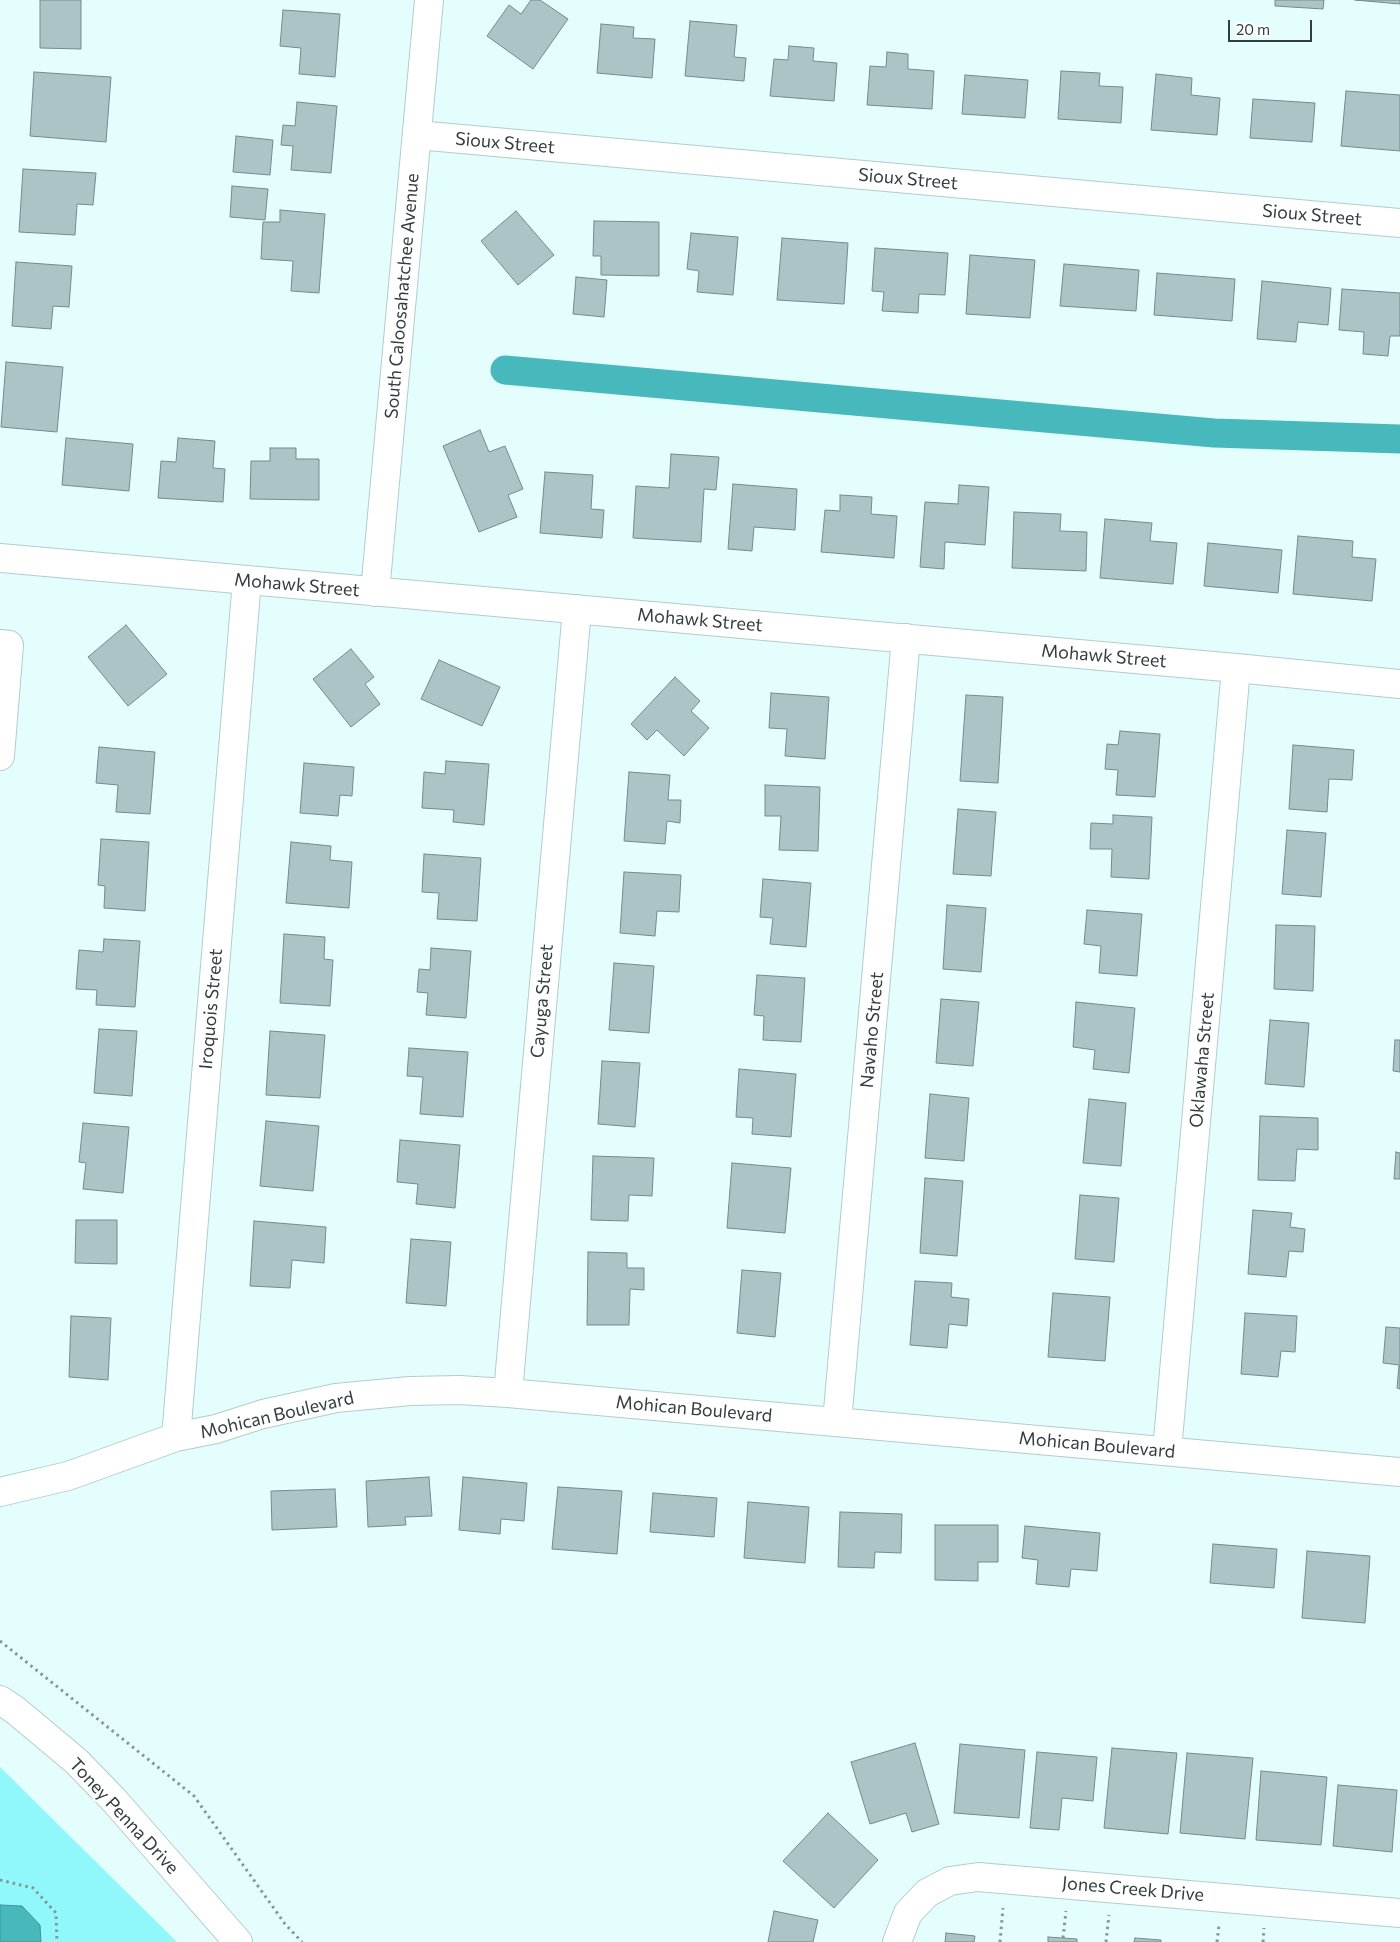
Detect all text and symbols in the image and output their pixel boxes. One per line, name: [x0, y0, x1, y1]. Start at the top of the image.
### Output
scale bar: [1230, 10, 1314, 42]
text: 20 m: [1236, 20, 1270, 38]
street label: Sioux Street: [454, 128, 556, 158]
street label: Sioux Street: [857, 164, 959, 194]
street label: South Caloosahatchee Avenue: [381, 172, 423, 420]
street label: Sioux Street: [1261, 200, 1363, 230]
street label: Mohawk Street: [233, 569, 361, 601]
street label: Mohawk Street: [636, 604, 764, 636]
street label: Mohawk Street: [1040, 640, 1168, 672]
street label: Cayuga Street: [526, 943, 558, 1059]
street label: Iroquois Street: [195, 948, 227, 1070]
street label: Navaho Street: [856, 971, 888, 1089]
street label: Oklawaha Street: [1185, 991, 1219, 1129]
street label: Mohican Boulevard: [198, 1387, 356, 1443]
street label: Mohican Boulevard: [615, 1391, 773, 1427]
street label: Mohican Boulevard: [1018, 1427, 1176, 1463]
street label: Toney Penna Drive: [65, 1754, 183, 1878]
street label: Jones Creek Drive: [1061, 1872, 1205, 1906]

